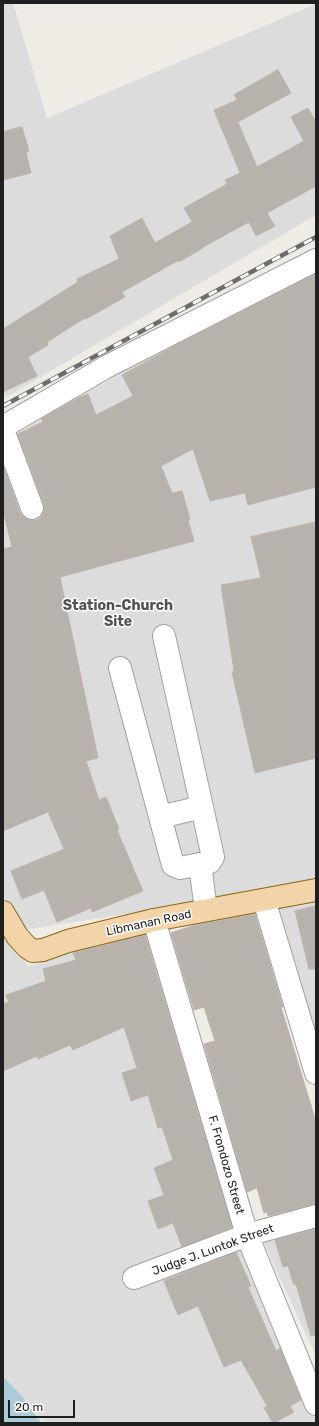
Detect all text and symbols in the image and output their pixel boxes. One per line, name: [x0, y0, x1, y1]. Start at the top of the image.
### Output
district label: Station-Church Site: [63, 598, 173, 630]
street label: Libmanan Road: [105, 907, 193, 939]
street label: F. Frondozo Street: [205, 1114, 247, 1216]
street label: Judge J. Luntok Street: [150, 1221, 276, 1279]
scale bar: [10, 1392, 77, 1418]
text: 20 m: [15, 1400, 43, 1414]

